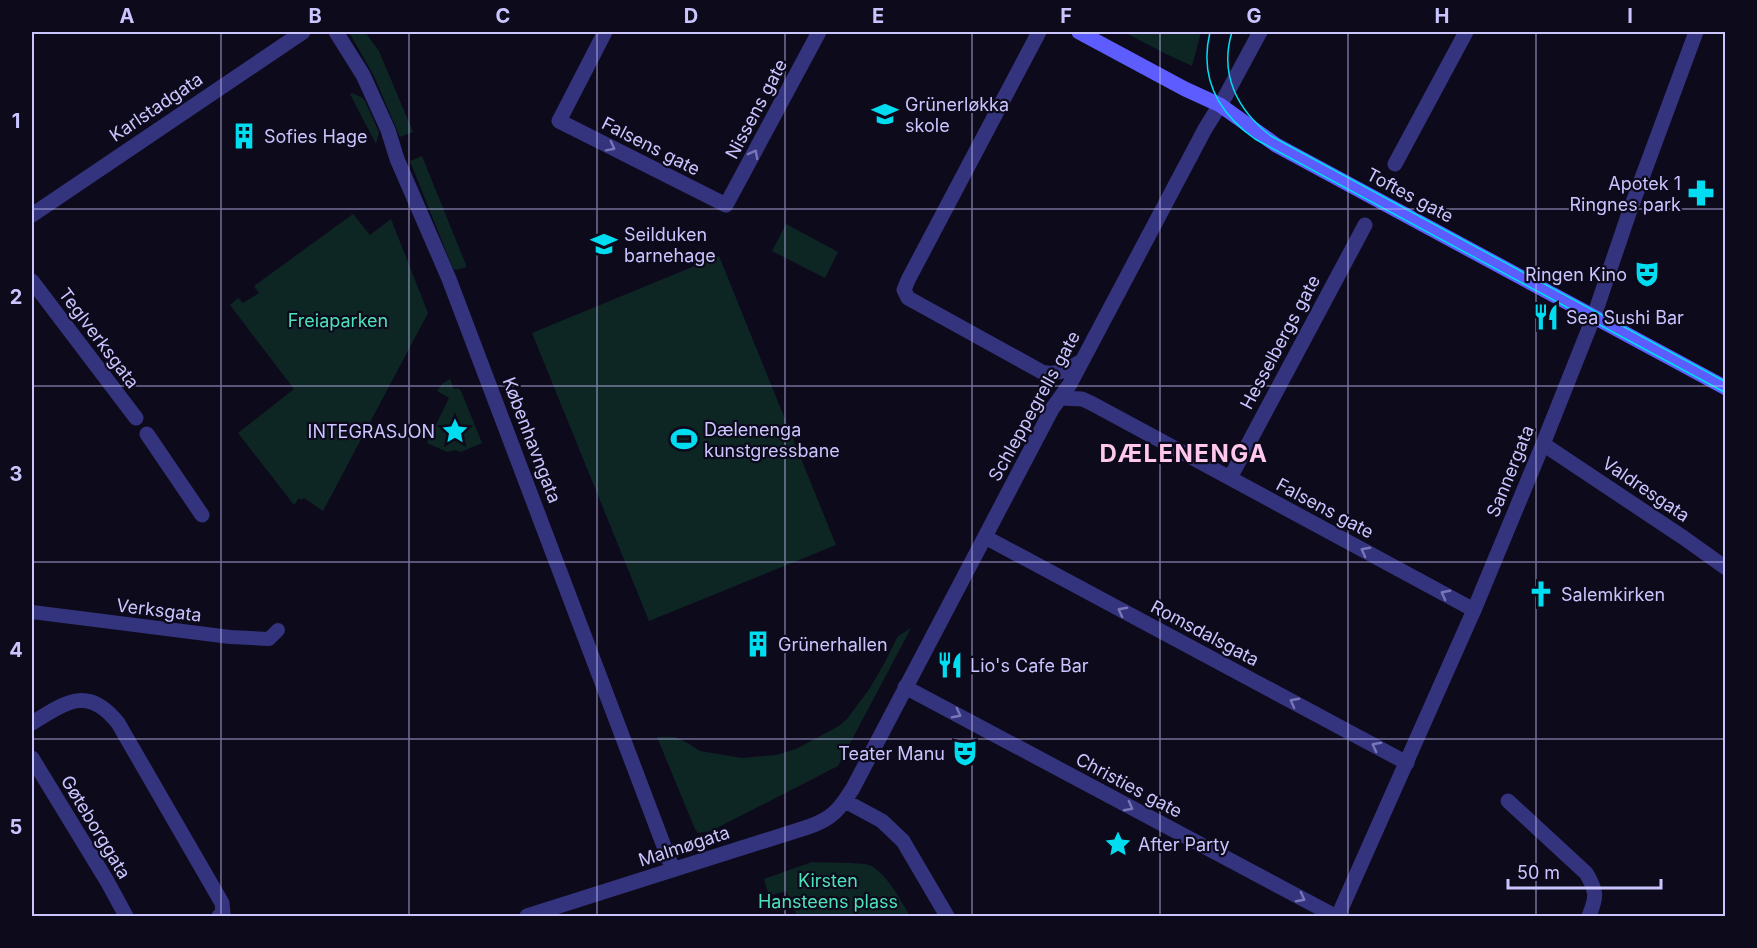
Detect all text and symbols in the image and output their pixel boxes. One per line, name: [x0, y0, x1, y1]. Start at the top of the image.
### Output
text: A: [120, 4, 135, 28]
text: B: [308, 4, 322, 28]
text: C: [496, 4, 510, 28]
text: D: [684, 4, 698, 28]
text: E: [872, 4, 884, 28]
text: F: [1060, 4, 1072, 28]
text: G: [1246, 4, 1262, 28]
text: H: [1435, 4, 1449, 28]
text: I: [1627, 4, 1633, 28]
street label: Nissens gate: [721, 56, 791, 162]
street label: Karlstadgata: [106, 68, 206, 146]
place label: Grünerløkka skole: [905, 94, 1009, 136]
school or university icon: Grünerløkka skole: [870, 99, 900, 129]
text: 1: [12, 109, 20, 133]
street label: Falsens gate: [598, 112, 704, 180]
building icon: Sofies Hage: [229, 121, 259, 151]
place label: Sofies Hage: [264, 126, 367, 147]
one-way arrow: [605, 140, 616, 152]
one-way arrow: [747, 150, 758, 160]
street label: Toftes gate: [1363, 163, 1457, 227]
place label: Apotek 1 Ringnes park: [1569, 173, 1681, 215]
pharmacy icon: Apotek 1 Ringnes park: [1686, 178, 1716, 208]
place label: Seilduken barnehage: [624, 224, 716, 266]
school or university icon: Seilduken barnehage: [589, 229, 619, 259]
theatre icon: Ringen Kino: [1632, 259, 1662, 289]
place label: Ringen Kino: [1525, 264, 1627, 285]
street label: Hesselbergs gate: [1236, 271, 1324, 413]
street label: Teglverksgata: [54, 284, 144, 392]
text: 2: [10, 285, 22, 309]
restaurant icon: Sea Sushi Bar: [1531, 302, 1561, 332]
place label: Sea Sushi Bar: [1566, 307, 1684, 328]
park label: Freiaparken: [288, 310, 388, 331]
street label: Schleppegrells gate: [984, 327, 1084, 485]
street label: Københavngata: [498, 374, 566, 506]
place icon: INTEGRASJON: [440, 416, 470, 446]
place label: Dælenenga kunstgressbane: [704, 419, 840, 461]
place label: INTEGRASJON: [308, 421, 435, 442]
street label: Sannergata: [1482, 422, 1538, 520]
sports icon: Dælenenga kunstgressbane: [669, 424, 699, 454]
district label: DÆLENENGA: [1100, 439, 1268, 468]
street label: Valdresgata: [1598, 452, 1694, 526]
text: 3: [10, 462, 22, 486]
street label: Falsens gate: [1273, 474, 1377, 542]
one-way arrow: [1361, 547, 1371, 558]
church icon: Salemkirken: [1526, 579, 1556, 609]
place label: Salemkirken: [1561, 584, 1665, 605]
one-way arrow: [1441, 590, 1451, 601]
street label: Verksgata: [115, 594, 203, 626]
street label: Romsdalsgata: [1147, 596, 1263, 670]
one-way arrow: [1117, 607, 1128, 618]
building icon: Grünerhallen: [743, 629, 773, 659]
place label: Grünerhallen: [778, 634, 888, 655]
text: 4: [9, 638, 23, 662]
restaurant icon: Lio's Cafe Bar: [935, 650, 965, 680]
place label: Lio's Cafe Bar: [970, 655, 1089, 676]
one-way arrow: [1289, 698, 1300, 709]
one-way arrow: [951, 707, 961, 718]
theatre icon: Teater Manu: [950, 738, 980, 768]
one-way arrow: [1372, 742, 1382, 753]
place label: Teater Manu: [838, 743, 945, 764]
street label: Christies gate: [1072, 748, 1186, 822]
street label: Gøteborggata: [57, 771, 135, 883]
one-way arrow: [1123, 799, 1134, 811]
text: 5: [10, 815, 22, 839]
street label: Malmøgata: [636, 821, 732, 871]
place icon: After Party: [1103, 829, 1133, 859]
place label: After Party: [1138, 834, 1230, 855]
scale bar: [1508, 852, 1661, 890]
text: 50 m: [1517, 862, 1560, 883]
park label: Kirsten Hansteens plass: [758, 870, 898, 912]
one-way arrow: [1295, 891, 1305, 902]

